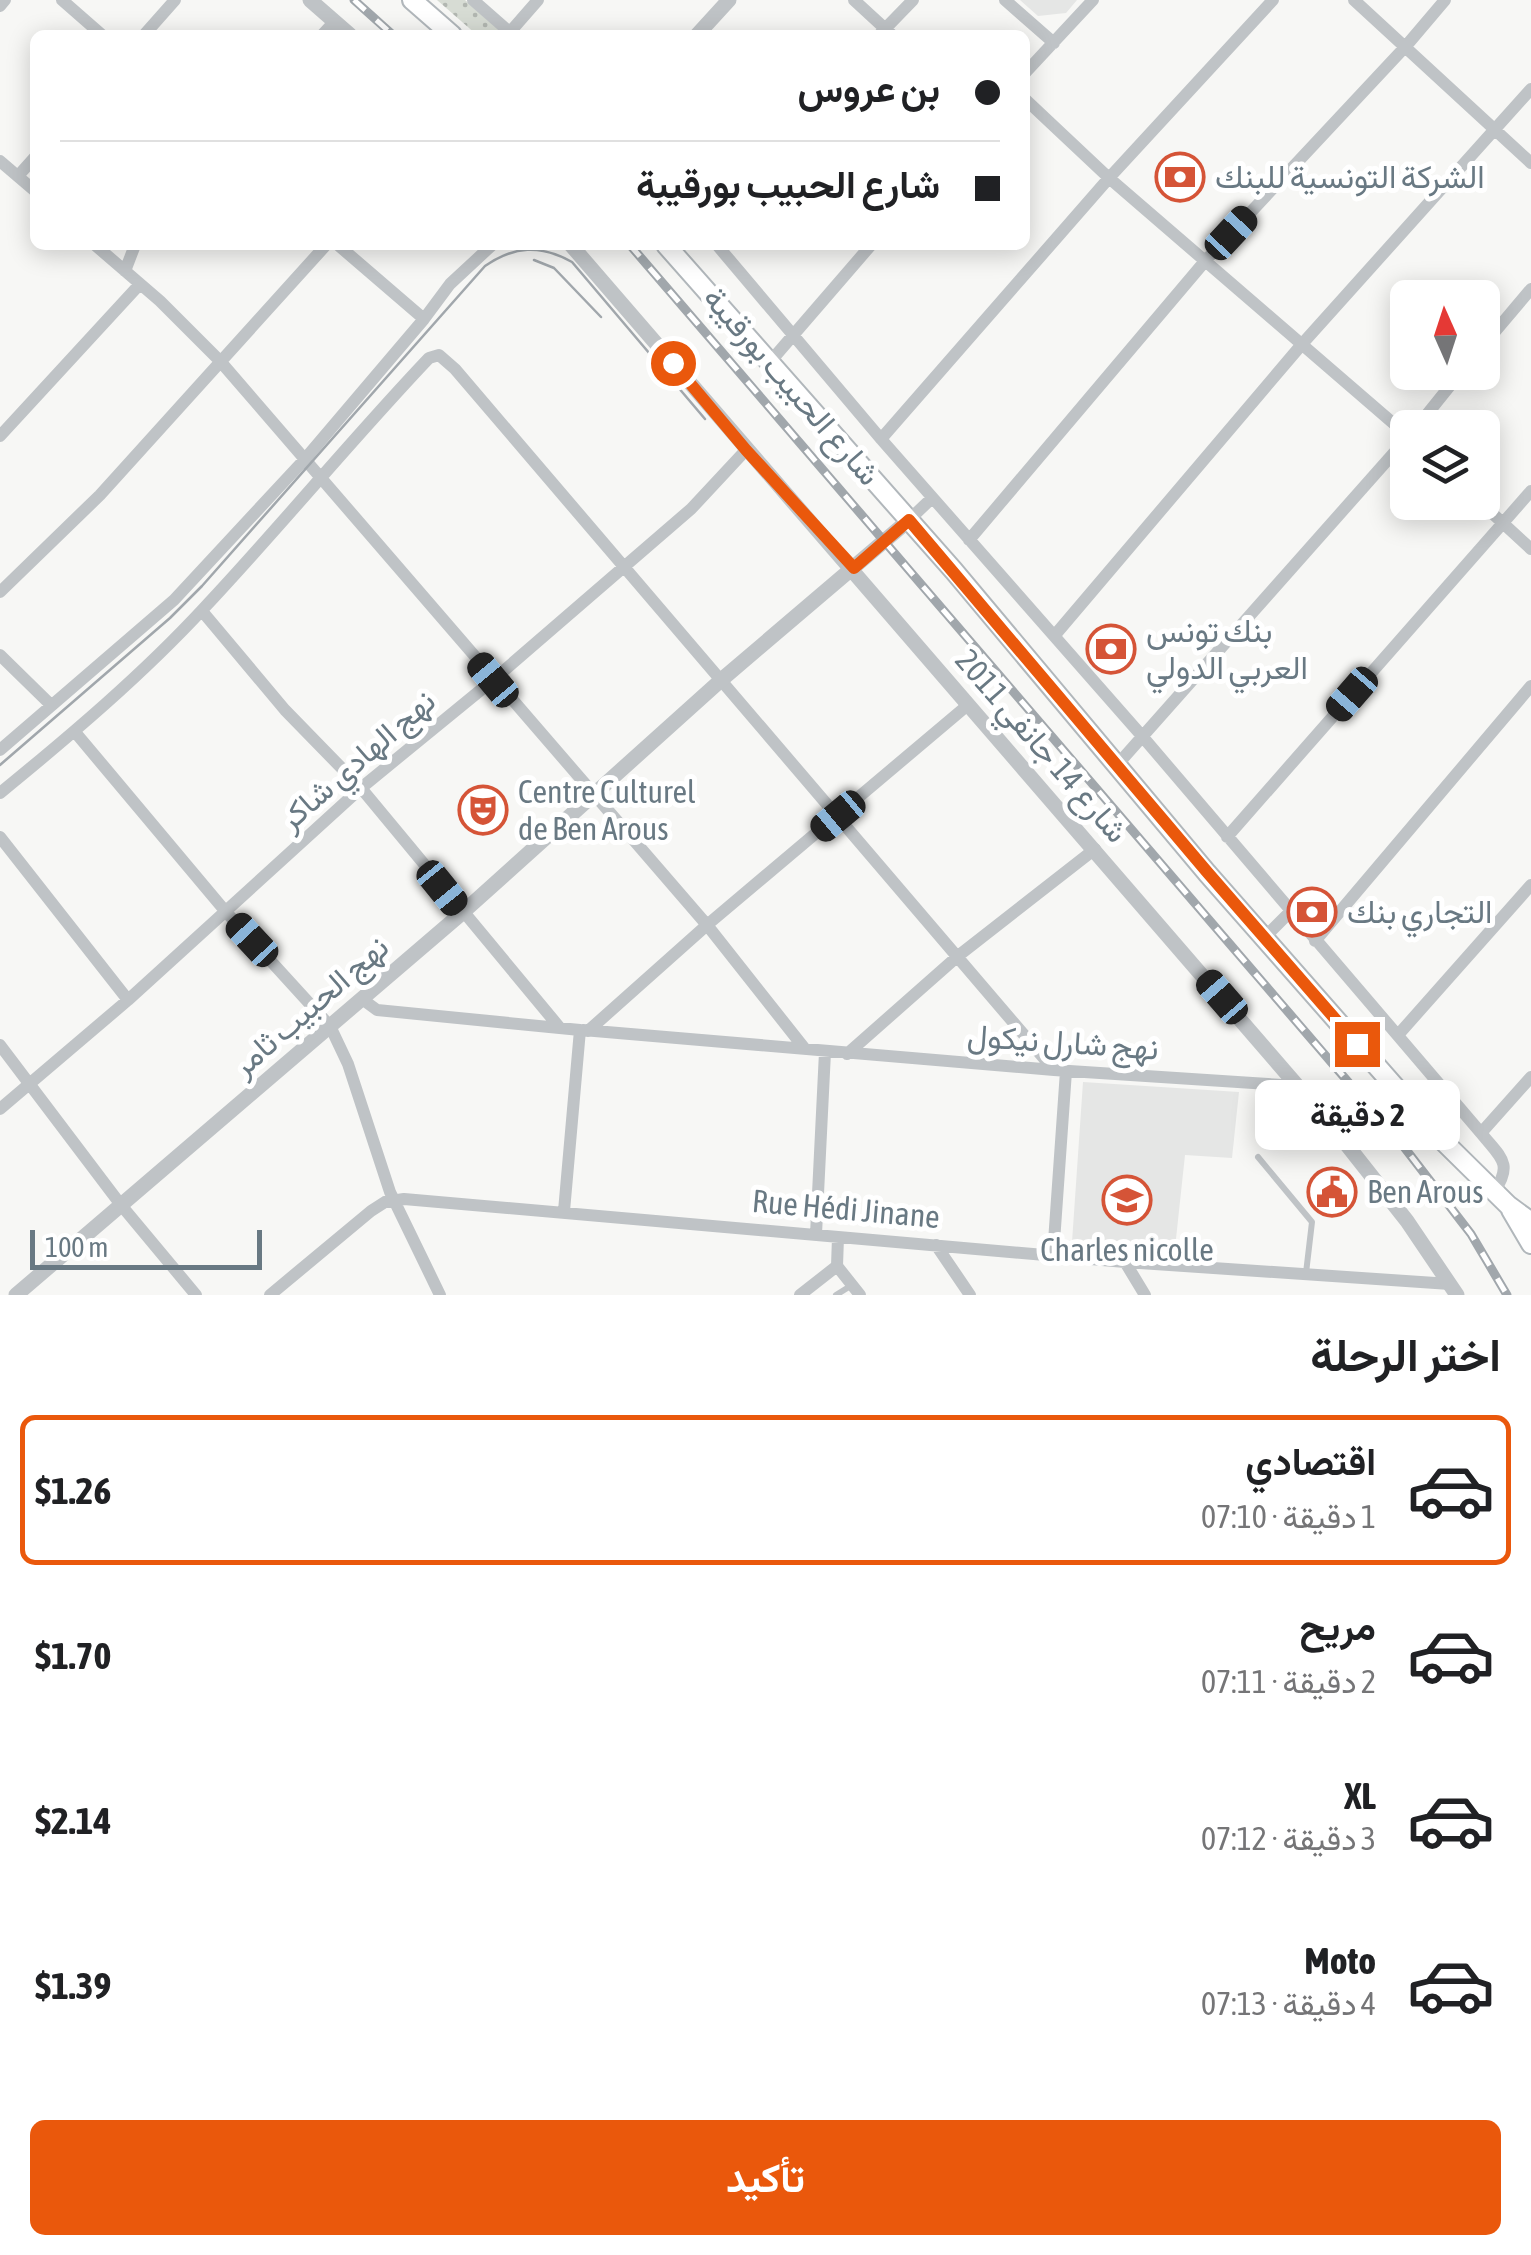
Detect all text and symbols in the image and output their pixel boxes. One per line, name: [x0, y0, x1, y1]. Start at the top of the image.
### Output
text: بن عروس: [797, 67, 940, 110]
bank icon: الشركة التونسية للبنك: [1154, 151, 1206, 203]
place label: الشركة التونسية للبنك: [1215, 158, 1485, 197]
text: شارع الحبيب بورقيبة: [636, 163, 940, 206]
car: [1200, 201, 1262, 265]
street label: شارع الحبيب بورقيبة: [693, 279, 888, 495]
north arrow: [1390, 280, 1500, 390]
map controls: [1390, 280, 1500, 520]
route start: [651, 341, 696, 386]
button: layers: [1390, 410, 1500, 520]
place label: بنك تونس العربي الدولي: [1146, 612, 1308, 694]
bank icon: بنك تونس العربي الدولي: [1085, 623, 1137, 675]
street label: شارع 14 جانفي 2011: [943, 642, 1136, 855]
car: [462, 647, 524, 713]
car: [1321, 662, 1383, 726]
street label: نهج الهادي شاكر: [270, 682, 448, 844]
place label: Centre Culturel de Ben Arous: [518, 773, 696, 847]
theatre icon: Centre Culturel de Ben Arous: [457, 784, 509, 836]
car: [805, 785, 871, 847]
car: [411, 855, 473, 921]
bank icon: التجاري بنك: [1286, 886, 1338, 938]
place label: التجاري بنك: [1347, 893, 1493, 938]
car: [221, 908, 283, 972]
street label: نهج الحبيب ثامر: [223, 928, 398, 1087]
car: [1191, 965, 1253, 1029]
street label: نهج شارل نيكول: [966, 1016, 1160, 1071]
route end: [1335, 1022, 1380, 1067]
callout: 2 دقيقة: [1254, 1079, 1460, 1149]
text: 2 دقيقة: [1310, 1096, 1405, 1133]
public building icon: Ben Arous: [1306, 1166, 1358, 1218]
place label: Ben Arous: [1367, 1173, 1484, 1210]
school or university icon: Charles nicolle: [1101, 1174, 1153, 1226]
street label: Rue Hédi Jinane: [751, 1182, 941, 1235]
scale bar: [30, 1225, 262, 1270]
text: 100 m: [45, 1231, 108, 1263]
place label: Charles nicolle: [1040, 1231, 1214, 1268]
text: اختر الرحلة: [1310, 1329, 1501, 1381]
text: اقتصادي: [1245, 1440, 1376, 1483]
icon: car: [1406, 1445, 1496, 1535]
text: $1.26: [35, 1469, 111, 1512]
text: 1 دقيقة · 07:10: [1201, 1498, 1376, 1535]
text: مريح: [1300, 1605, 1376, 1648]
icon: car: [1406, 1610, 1496, 1700]
text: $1.70: [35, 1634, 111, 1677]
text: 2 دقيقة · 07:11: [1201, 1663, 1376, 1700]
text: XL: [1344, 1774, 1376, 1817]
icon: car: [1406, 1775, 1496, 1865]
text: $2.14: [35, 1799, 111, 1842]
text: 3 دقيقة · 07:12: [1201, 1820, 1376, 1857]
text: Moto: [1304, 1939, 1376, 1982]
icon: car: [1406, 1940, 1496, 2030]
text: $1.39: [35, 1964, 111, 2007]
text: 4 دقيقة · 07:13: [1201, 1985, 1376, 2022]
button: تأكيد: [30, 2120, 1501, 2235]

